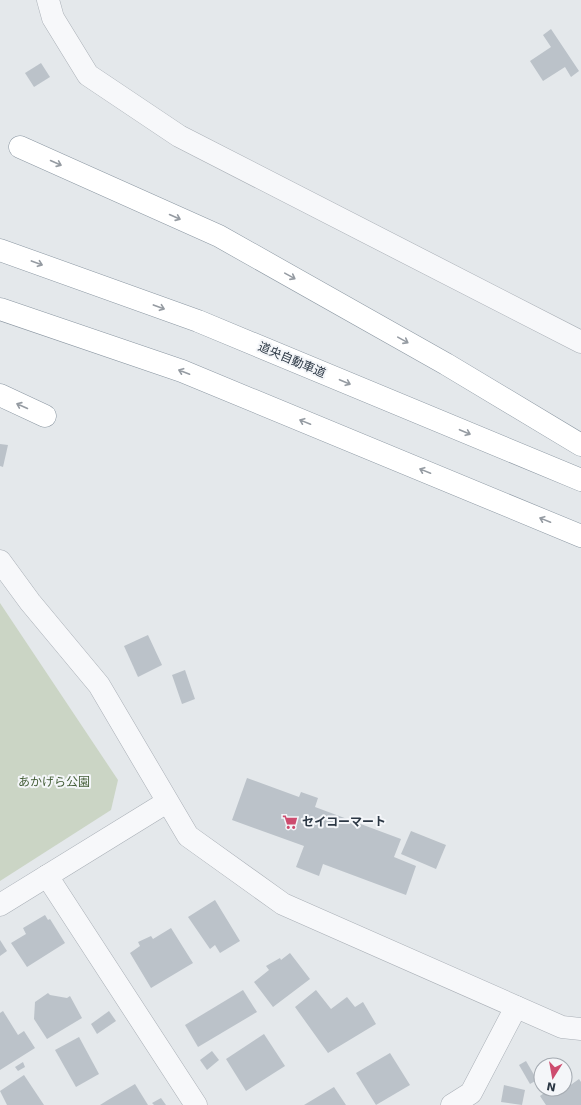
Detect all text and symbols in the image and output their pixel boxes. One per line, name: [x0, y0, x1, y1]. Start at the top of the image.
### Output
one-way arrow: [50, 160, 62, 168]
one-way arrow: [168, 213, 180, 221]
one-way arrow: [30, 260, 43, 267]
one-way arrow: [284, 273, 296, 281]
one-way arrow: [152, 304, 165, 311]
one-way arrow: [397, 337, 409, 345]
street label: 道央自動車道: [256, 339, 328, 381]
one-way arrow: [179, 368, 191, 376]
one-way arrow: [338, 378, 350, 386]
one-way arrow: [17, 401, 29, 409]
one-way arrow: [299, 417, 311, 425]
one-way arrow: [458, 428, 470, 436]
one-way arrow: [419, 466, 431, 474]
one-way arrow: [540, 516, 552, 523]
park label: あかげら公園: [18, 775, 90, 789]
supermarket icon: セイコーマート: [281, 813, 299, 831]
place label: セイコーマート: [302, 815, 386, 829]
north arrow: [533, 1057, 573, 1097]
text: N: [545, 1079, 557, 1094]

